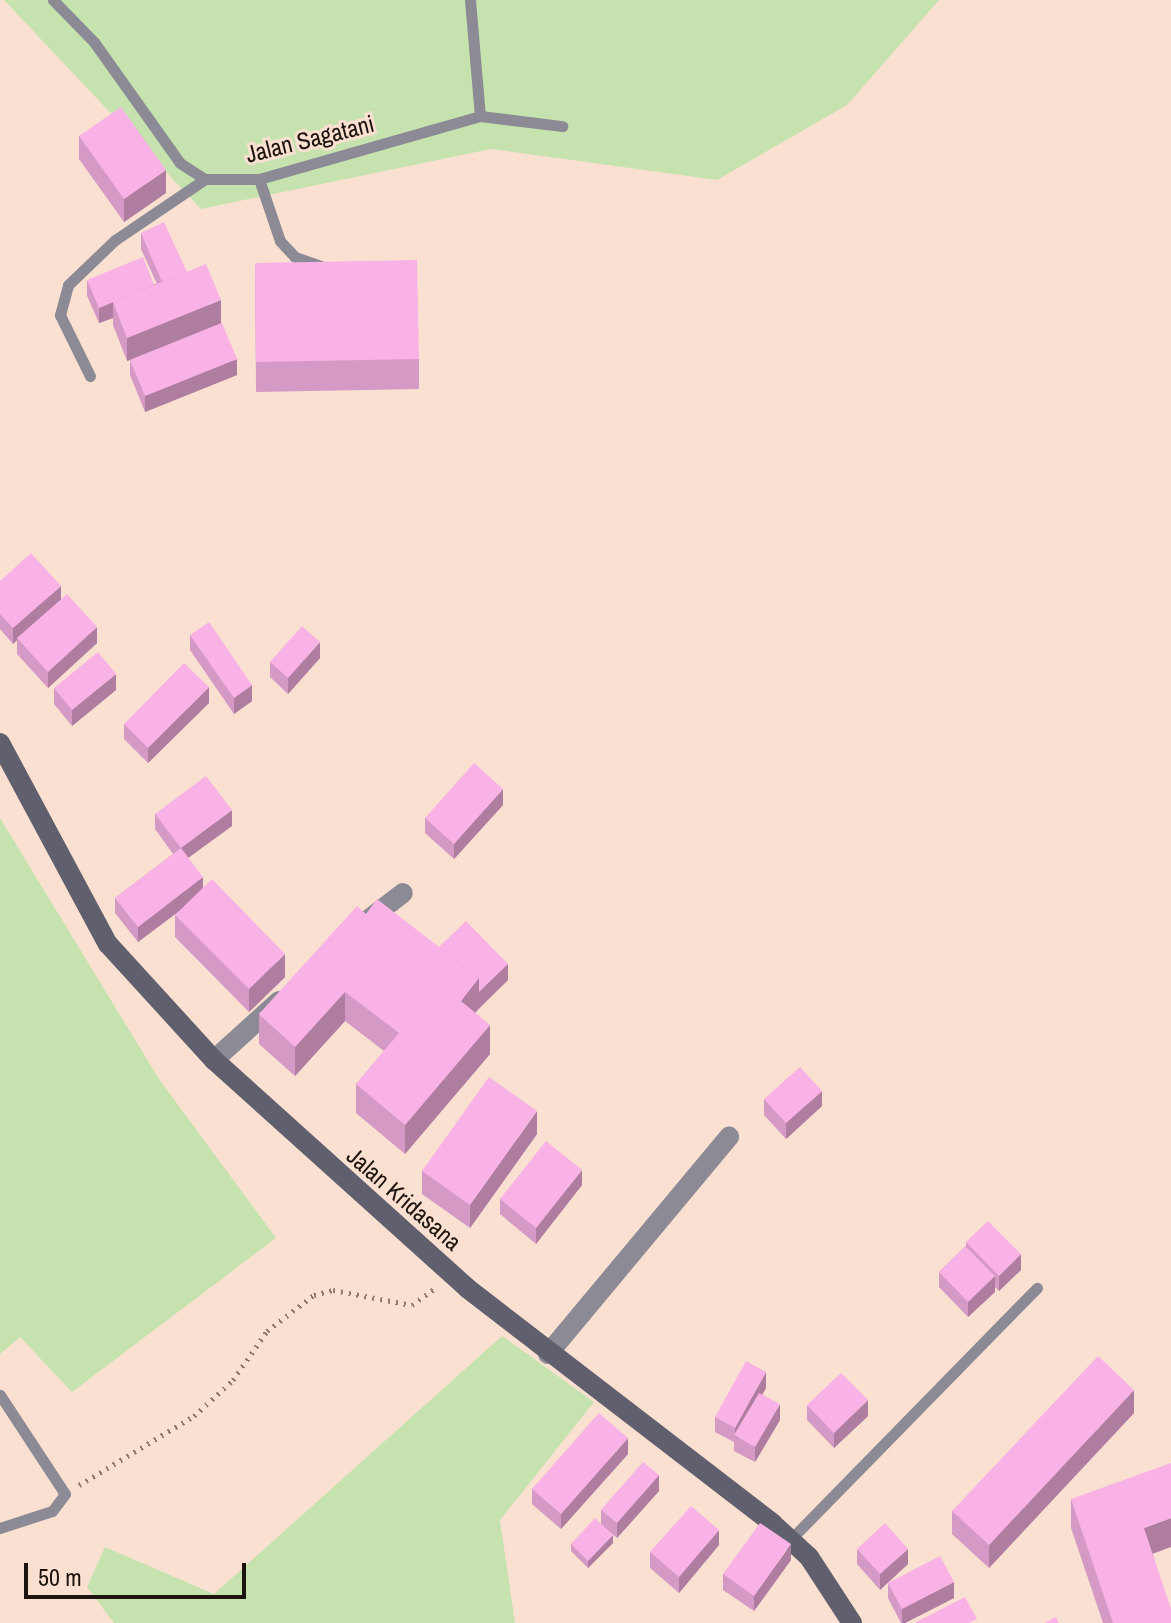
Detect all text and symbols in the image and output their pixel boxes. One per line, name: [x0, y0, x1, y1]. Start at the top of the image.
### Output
street label: Jalan Sagatani: [243, 109, 377, 169]
street label: Jalan Kridasana: [341, 1141, 467, 1257]
scale bar: [28, 1547, 250, 1597]
text: 50 m: [38, 1561, 82, 1593]

